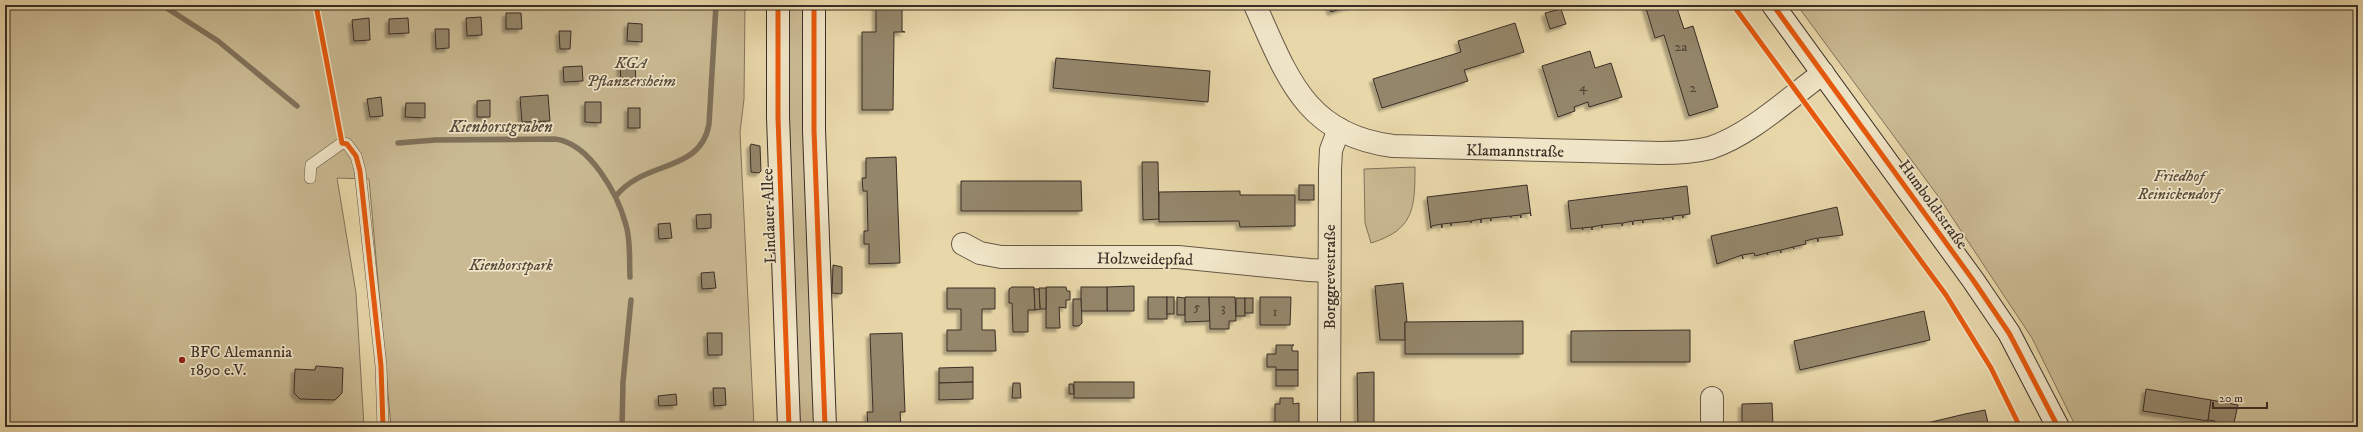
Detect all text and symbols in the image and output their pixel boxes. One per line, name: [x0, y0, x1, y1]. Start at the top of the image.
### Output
house number: 2a: [1675, 38, 1687, 56]
park label: KGA Pflanzersheim: [586, 53, 676, 91]
house number: 4: [1579, 78, 1588, 96]
house number: 2: [1690, 79, 1697, 97]
water label: Kienhorstgraben: [448, 116, 553, 138]
street label: Klamannstraße: [1466, 140, 1564, 162]
street label: Humboldtstraße: [1894, 156, 1973, 253]
park label: Friedhof Reinickendorf: [2137, 166, 2224, 204]
street label: Lindauer Allee: [757, 168, 781, 264]
street label: Borggrevestraße: [1320, 224, 1340, 330]
street label: Holzweidepfad: [1097, 248, 1193, 270]
park label: Kienhorstpark: [468, 255, 553, 275]
house number: 5: [1194, 298, 1201, 316]
house number: 3: [1220, 299, 1226, 317]
house number: 1: [1272, 303, 1278, 321]
place label: BFC Alemannia 1890 e.V.: [190, 342, 292, 380]
marker: BFC Alemannia 1890 e.V.: [177, 355, 187, 365]
scale bar: [2213, 384, 2267, 410]
text: 20 m: [2219, 391, 2243, 406]

